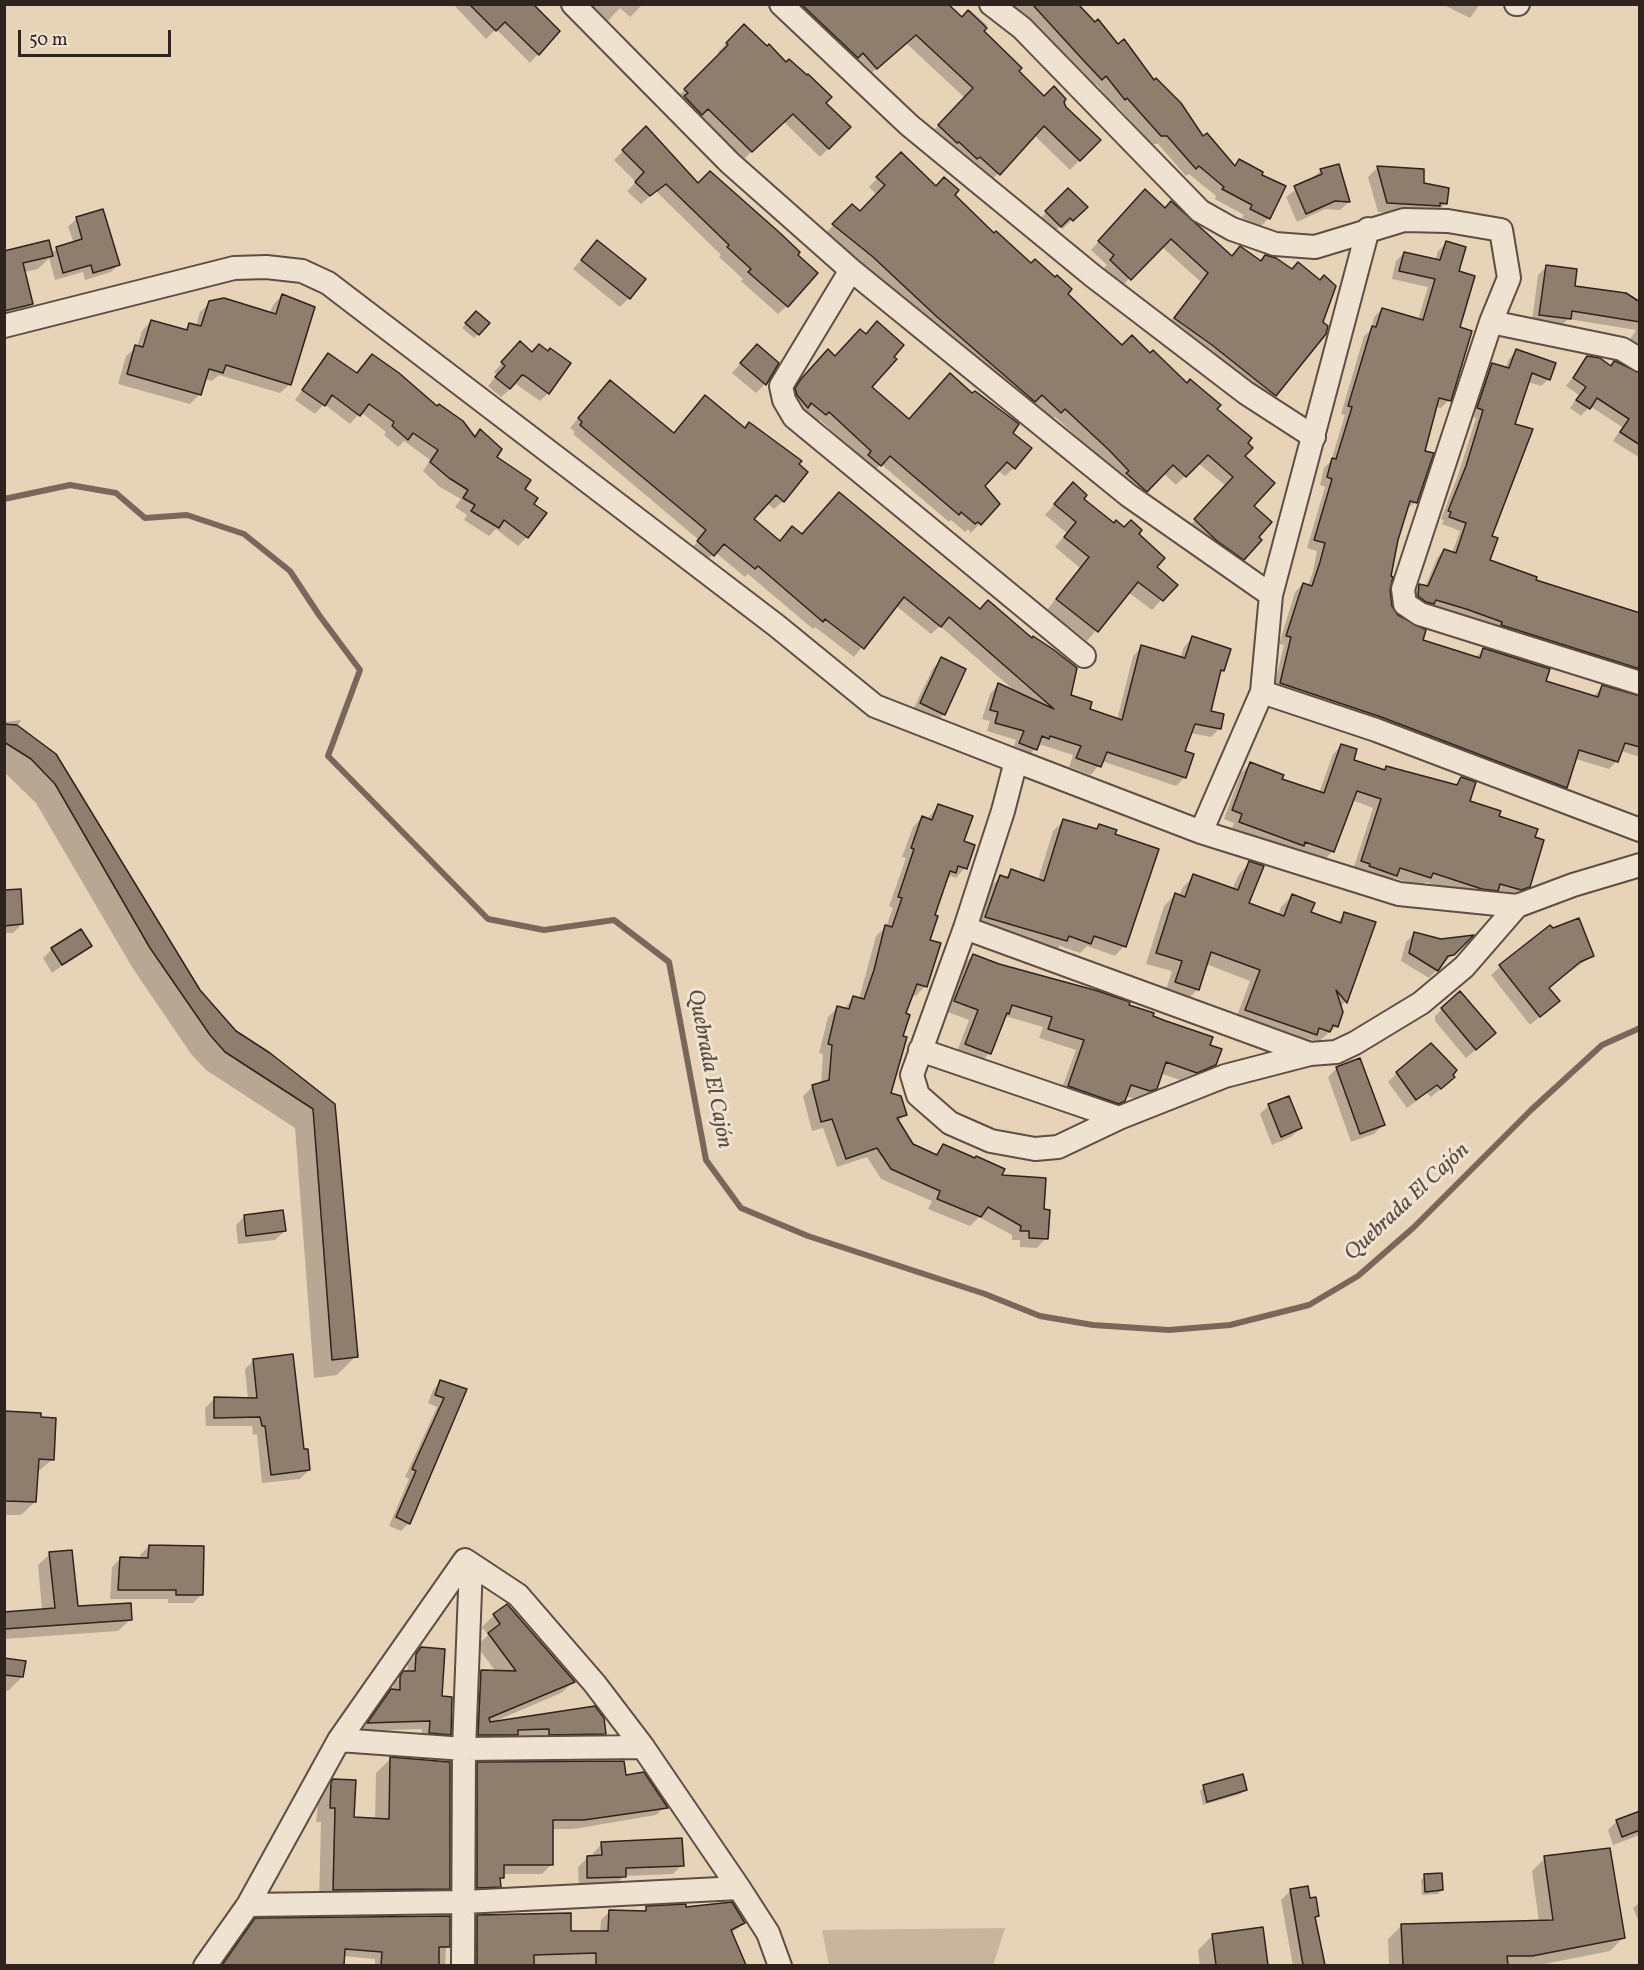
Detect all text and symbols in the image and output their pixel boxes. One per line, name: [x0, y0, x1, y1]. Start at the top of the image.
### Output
scale bar: [21, 18, 174, 56]
text: 50 m: [29, 28, 68, 53]
water label: Quebrada El Cajón: [680, 987, 736, 1151]
water label: Quebrada El Cajón: [1340, 1138, 1476, 1268]

